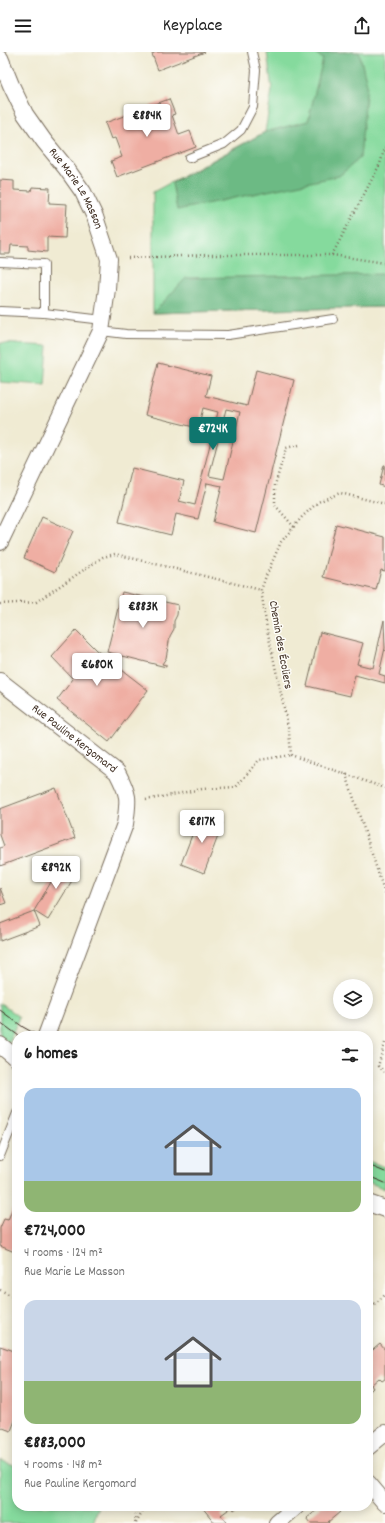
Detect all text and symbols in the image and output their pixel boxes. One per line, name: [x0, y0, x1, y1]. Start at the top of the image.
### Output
text: Keyplace: [163, 14, 222, 39]
icon: menu: [12, 15, 34, 37]
icon: share: [351, 15, 373, 37]
pin: €884K: [119, 104, 175, 138]
text: €884K: [132, 107, 162, 126]
street label: Rue Marie Le Masson: [44, 144, 107, 232]
pin: €724K: [185, 417, 241, 451]
text: €724K: [198, 420, 228, 439]
pin: €883K: [115, 595, 171, 629]
text: €883K: [128, 598, 158, 617]
street label: Chemin des Écoliers: [264, 599, 296, 691]
pin: €680K: [69, 653, 125, 687]
text: €680K: [81, 656, 113, 675]
street label: Rue Pauline Kergomard: [28, 700, 120, 777]
pin: €817K: [174, 810, 230, 844]
text: €817K: [189, 813, 215, 832]
pin: €892K: [28, 856, 84, 890]
text: €892K: [41, 859, 71, 878]
map controls: [333, 979, 373, 1019]
button: layers: [333, 979, 373, 1019]
text: 6 homes: [24, 1043, 78, 1067]
icon: filters: [339, 1044, 361, 1066]
icon: home: [157, 1114, 229, 1186]
text: €724,000: [24, 1220, 86, 1244]
text: 4 rooms · 124 m²: [24, 1244, 103, 1263]
text: Rue Marie Le Masson: [24, 1263, 125, 1282]
icon: home: [157, 1326, 229, 1398]
text: €883,000: [24, 1432, 86, 1456]
text: 4 rooms · 148 m²: [24, 1456, 102, 1475]
text: Rue Pauline Kergomard: [24, 1475, 136, 1494]

